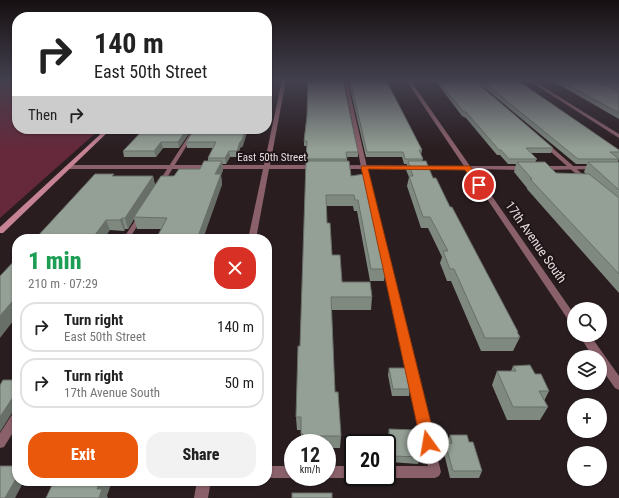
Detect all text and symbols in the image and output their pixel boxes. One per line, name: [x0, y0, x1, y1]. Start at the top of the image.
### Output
text: 140 m: [94, 27, 164, 60]
icon: right: [28, 28, 80, 80]
text: East 50th Street: [94, 61, 207, 82]
icon: right: [65, 104, 87, 126]
text: Then: [28, 106, 57, 124]
street label: East 50th Street: [237, 151, 307, 164]
pin: [462, 168, 496, 202]
icon: arrive: [468, 174, 490, 196]
street label: 17th Avenue South: [502, 198, 570, 286]
text: 1 min: [28, 247, 82, 275]
button: close: [214, 247, 256, 289]
text: 210 m · 07:29: [28, 276, 98, 291]
map controls: [567, 302, 607, 486]
button: search: [567, 302, 607, 342]
text: Turn right: [64, 311, 123, 329]
icon: right: [30, 316, 52, 338]
text: 140 m: [217, 318, 254, 336]
text: East 50th Street: [64, 329, 146, 344]
button: layers: [567, 350, 607, 390]
text: Turn right: [64, 367, 123, 385]
icon: right: [30, 372, 52, 394]
text: 50 m: [224, 374, 254, 392]
text: 17th Avenue South: [64, 385, 160, 400]
button: +: [567, 398, 607, 438]
position arrow: [407, 422, 449, 464]
button: Exit: [28, 432, 138, 478]
button: Share: [146, 432, 256, 478]
speed limit sign: 20: [344, 434, 396, 486]
text: 12: [300, 443, 320, 467]
button: −: [567, 446, 607, 486]
text: km/h: [300, 464, 320, 475]

